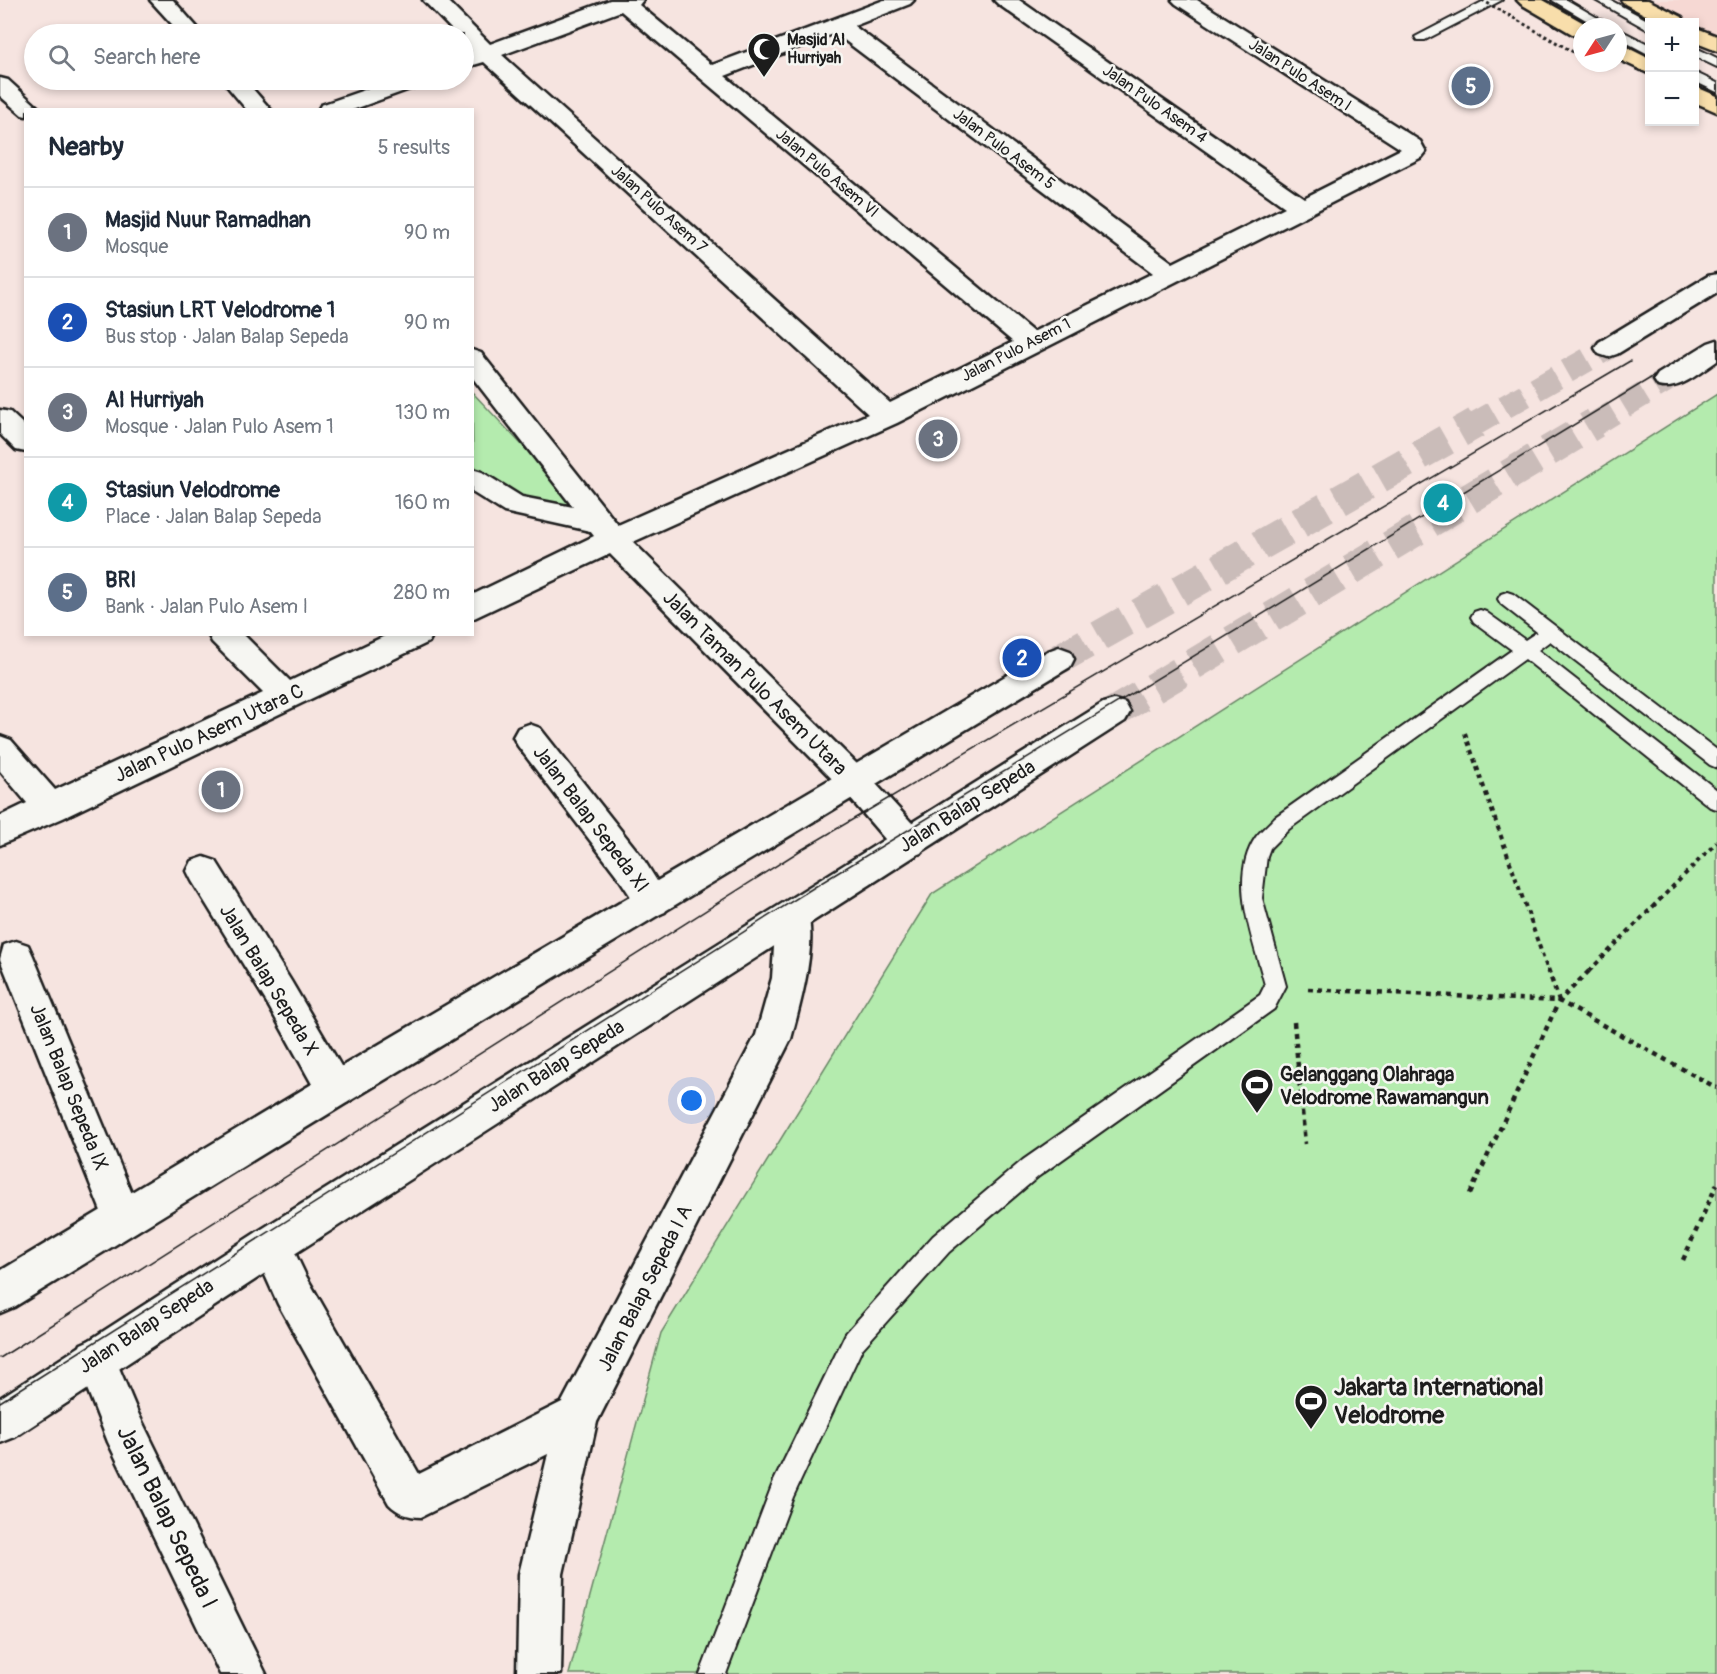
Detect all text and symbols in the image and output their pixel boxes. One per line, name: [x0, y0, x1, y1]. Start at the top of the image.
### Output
north arrow: [1573, 18, 1627, 72]
map controls: [1645, 18, 1699, 126]
button: +: [1645, 18, 1699, 72]
search box: [24, 24, 474, 90]
place label: Masjid Al Hurriyah: [787, 30, 845, 68]
mosque icon: Masjid Al Hurriyah: [746, 31, 782, 78]
street label: Jalan Pulo Asem I: [1245, 34, 1355, 116]
icon: search: [45, 41, 78, 74]
text: Search here: [93, 43, 200, 71]
street label: Jalan Pulo Asem 4: [1099, 60, 1211, 148]
pin: 5: [1452, 64, 1490, 109]
button: −: [1645, 72, 1699, 126]
street label: Jalan Pulo Asem 5: [949, 104, 1059, 194]
street label: Jalan Pulo Asem VI: [771, 124, 883, 222]
text: Nearby: [48, 131, 124, 163]
text: 5 results: [378, 135, 450, 160]
street label: Jalan Pulo Asem 7: [607, 161, 712, 258]
text: Masjid Nuur Ramadhan: [105, 206, 311, 234]
text: 1: [64, 220, 71, 245]
text: 90 m: [404, 220, 450, 245]
text: Mosque: [105, 234, 168, 259]
text: Stasiun LRT Velodrome 1: [105, 296, 335, 324]
text: 2: [62, 310, 73, 335]
text: 90 m: [404, 310, 450, 335]
street label: Jalan Pulo Asem 1: [958, 314, 1074, 386]
text: Bus stop · Jalan Balap Sepeda: [105, 324, 349, 349]
text: Al Hurriyah: [105, 386, 204, 414]
text: 3: [62, 400, 73, 425]
text: 130 m: [395, 400, 450, 425]
text: Mosque · Jalan Pulo Asem 1: [105, 414, 334, 439]
pin: 3: [918, 416, 958, 462]
text: Stasiun Velodrome: [105, 476, 280, 504]
pin: 4: [1424, 480, 1462, 526]
text: 4: [62, 490, 73, 515]
text: 160 m: [395, 490, 450, 515]
text: Place · Jalan Balap Sepeda: [105, 504, 322, 529]
text: BRI: [105, 566, 136, 594]
text: 5: [62, 580, 73, 605]
text: 280 m: [393, 580, 450, 605]
street label: Jalan Taman Pulo Asem Utara: [657, 585, 853, 781]
text: Bank · Jalan Pulo Asem I: [105, 594, 308, 619]
pin: 2: [1002, 636, 1042, 680]
street label: Jalan Pulo Asem Utara C: [110, 678, 308, 788]
street label: Jalan Balap Sepeda XI: [528, 741, 654, 897]
street label: Jalan Balap Sepeda: [894, 754, 1040, 858]
pin: 1: [202, 768, 240, 812]
street label: Jalan Balap Sepeda X: [214, 900, 324, 1060]
street label: Jalan Balap Sepeda IX: [24, 1000, 114, 1174]
street label: Jalan Balap Sepeda: [483, 1014, 629, 1118]
place label: Gelanggang Olahraga Velodrome Rawamangun: [1280, 1062, 1489, 1110]
sports icon: Gelanggang Olahraga Velodrome Rawamangun: [1239, 1067, 1275, 1114]
your location: [677, 1086, 706, 1115]
street label: Jalan Balap Sepeda I A: [592, 1200, 698, 1376]
street label: Jalan Balap Sepeda: [74, 1273, 218, 1379]
place label: Jakarta International Velodrome: [1334, 1373, 1544, 1430]
sports icon: Jakarta International Velodrome: [1293, 1383, 1329, 1430]
street label: Jalan Balap Sepeda I: [110, 1421, 224, 1613]

